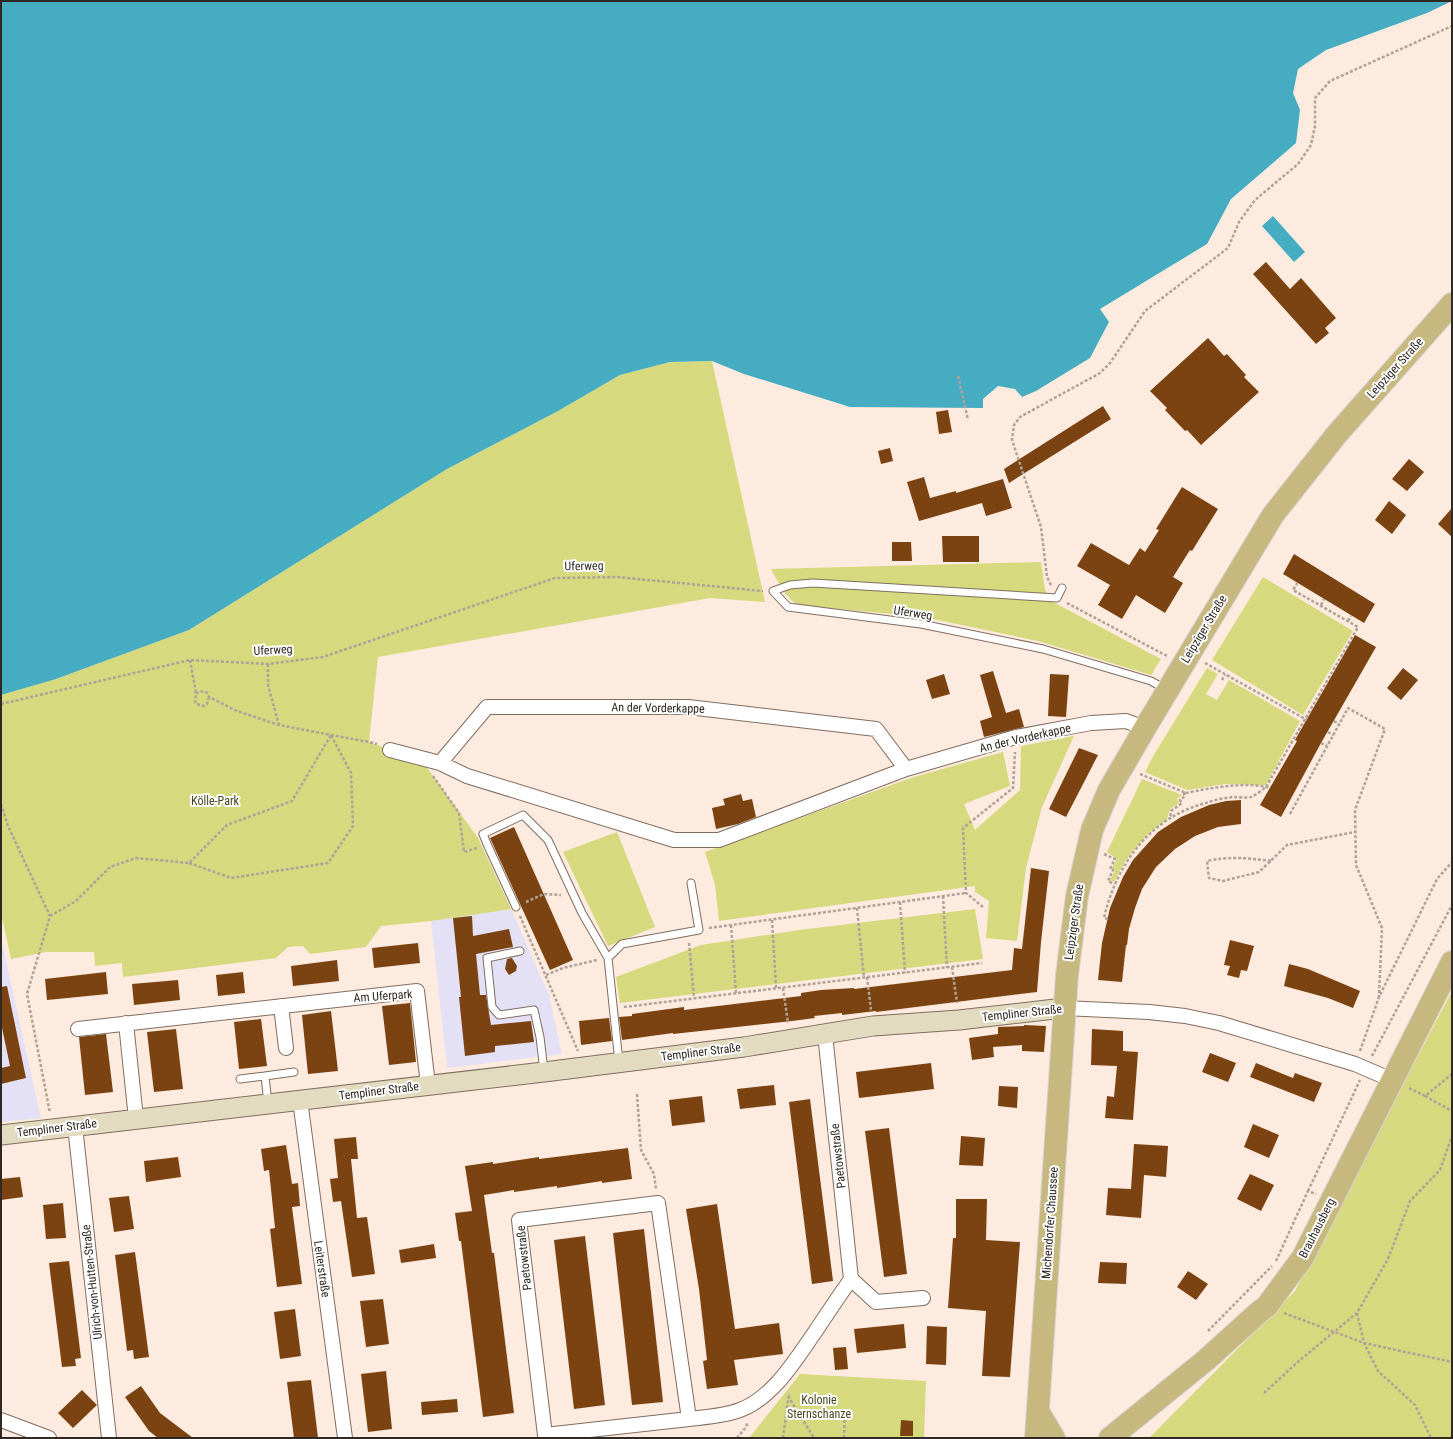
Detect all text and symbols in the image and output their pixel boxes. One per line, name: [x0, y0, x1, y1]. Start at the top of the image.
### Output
street label: Leipziger Straße: [1364, 335, 1426, 401]
street label: Uferweg: [564, 559, 604, 573]
street label: Leipziger Straße: [1178, 592, 1230, 665]
street label: Uferweg: [893, 603, 933, 623]
street label: Uferweg: [253, 642, 293, 658]
street label: An der Vorderkappe: [611, 700, 705, 716]
street label: An der Vorderkappe: [978, 721, 1072, 755]
park label: Kölle-Park: [191, 794, 240, 808]
street label: Leipziger Straße: [1062, 883, 1086, 961]
street label: Am Uferpark: [353, 987, 414, 1005]
street label: Templiner Straße: [981, 1002, 1063, 1024]
street label: Templiner Straße: [660, 1040, 742, 1064]
street label: Templiner Straße: [338, 1079, 420, 1103]
street label: Templiner Straße: [16, 1116, 98, 1140]
street label: Paetowstraße: [828, 1122, 848, 1189]
street label: Michendorfer Chaussee: [1039, 1166, 1061, 1280]
street label: Brauhausberg: [1296, 1196, 1338, 1260]
street label: Ulrich-von-Hutten-Straße: [79, 1223, 105, 1340]
street label: Paetowstraße: [514, 1224, 534, 1291]
street label: Leiterstraße: [311, 1240, 333, 1299]
park label: Kolonie Sternschanze: [787, 1393, 851, 1421]

